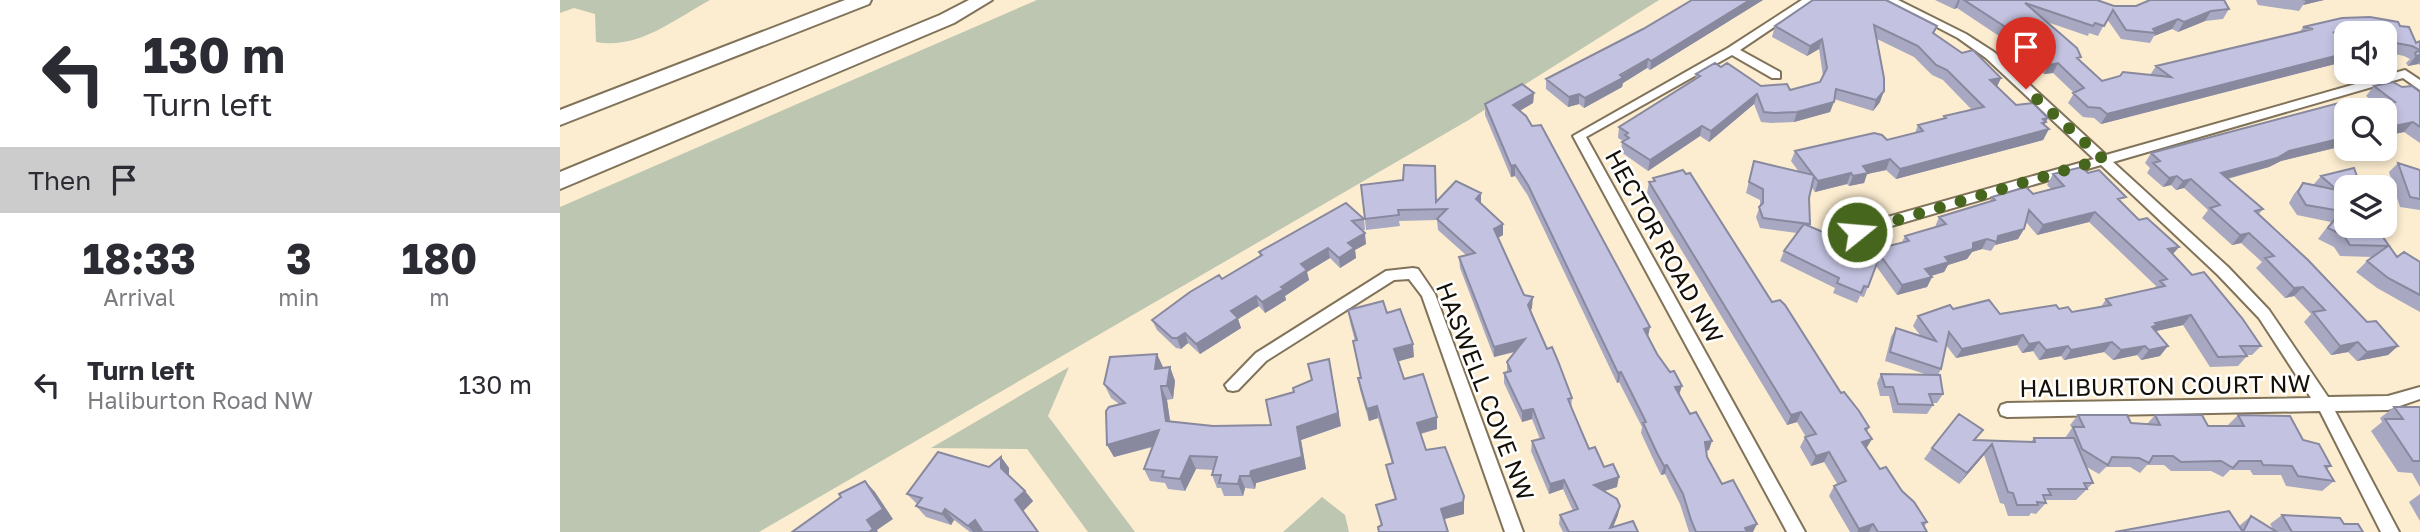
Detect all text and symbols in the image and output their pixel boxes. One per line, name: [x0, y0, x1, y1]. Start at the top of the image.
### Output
pin: [1996, 17, 2056, 89]
map controls: [2334, 21, 2397, 238]
button: sound: [2334, 21, 2397, 84]
text: 130 m: [143, 25, 285, 84]
icon: left: [28, 28, 119, 119]
icon: arrive: [2007, 28, 2045, 66]
text: Turn left: [143, 85, 272, 123]
button: search: [2334, 98, 2397, 161]
street label: HECTOR ROAD NW: [1600, 144, 1730, 348]
icon: arrive: [105, 161, 143, 199]
text: Then: [28, 165, 91, 196]
button: layers: [2334, 175, 2397, 238]
position arrow: [1820, 195, 1894, 269]
text: 18:33: [83, 233, 196, 283]
text: 3: [286, 233, 312, 283]
text: 180: [402, 233, 477, 283]
street label: HASWELL COVE NW: [1431, 278, 1541, 504]
text: Arrival: [103, 283, 175, 311]
text: min: [278, 283, 319, 311]
text: m: [429, 283, 450, 311]
text: Turn left: [87, 355, 195, 386]
icon: left: [28, 366, 66, 404]
street label: HALIBURTON COURT NW: [2019, 368, 2311, 402]
text: 130 m: [459, 369, 532, 400]
text: Haliburton Road NW: [87, 386, 313, 414]

